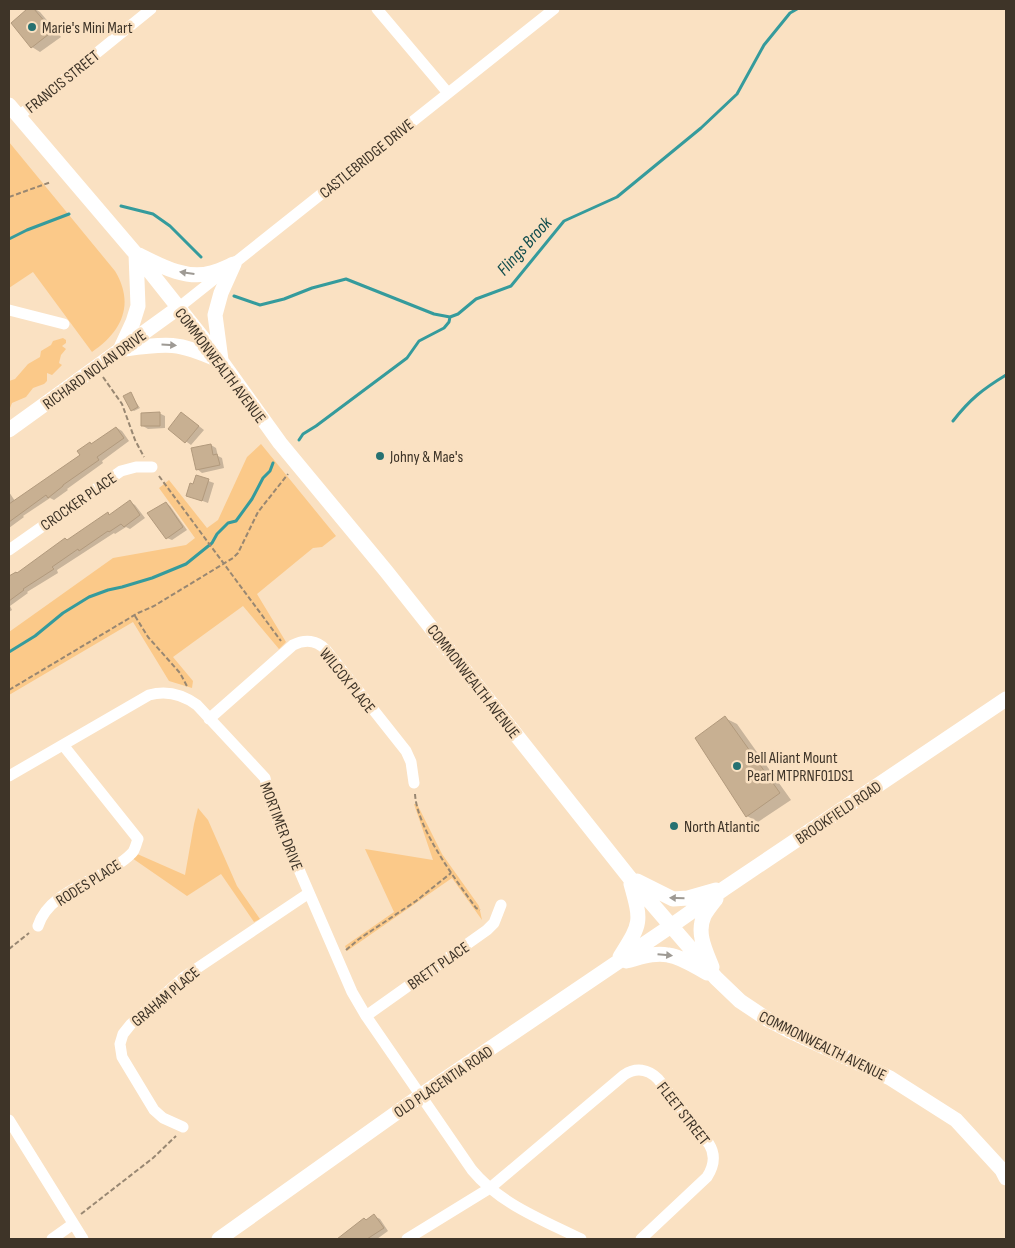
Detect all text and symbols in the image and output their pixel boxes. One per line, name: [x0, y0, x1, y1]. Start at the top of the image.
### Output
place label: Marie's Mini Mart: [42, 19, 133, 38]
marker: Marie's Mini Mart: [26, 21, 38, 33]
street label: FRANCIS STREET: [22, 46, 104, 118]
street label: CASTLEBRIDGE DRIVE: [316, 115, 418, 203]
water label: Flings Brook: [493, 212, 557, 280]
one-way arrow: [179, 269, 195, 277]
street label: COMMONWEALTH AVENUE: [170, 305, 269, 427]
street label: RICHARD NOLAN DRIVE: [39, 326, 150, 414]
one-way arrow: [161, 341, 177, 349]
place label: Johny & Mae's: [389, 448, 464, 467]
marker: Johny & Mae's: [374, 450, 386, 462]
street label: CROCKER PLACE: [37, 469, 120, 535]
street label: COMMONWEALTH AVENUE: [422, 621, 523, 743]
street label: WILCOX PLACE: [315, 645, 379, 717]
place label: Bell Aliant Mount Pearl MTPRNF01DS1: [747, 749, 854, 786]
marker: Bell Aliant Mount Pearl MTPRNF01DS1: [731, 760, 743, 772]
street label: BROOKFIELD ROAD: [792, 777, 886, 849]
street label: MORTIMER DRIVE: [255, 780, 306, 873]
place label: North Atlantic: [684, 818, 760, 837]
marker: North Atlantic: [668, 820, 680, 832]
street label: RODES PLACE: [53, 856, 125, 911]
one-way arrow: [669, 893, 685, 901]
street label: BRETT PLACE: [404, 938, 473, 994]
one-way arrow: [657, 951, 673, 959]
street label: GRAHAM PLACE: [128, 963, 204, 1031]
street label: COMMONWEALTH AVENUE: [756, 1007, 889, 1085]
street label: OLD PLACENTIA ROAD: [391, 1042, 497, 1122]
street label: FLEET STREET: [652, 1079, 714, 1150]

